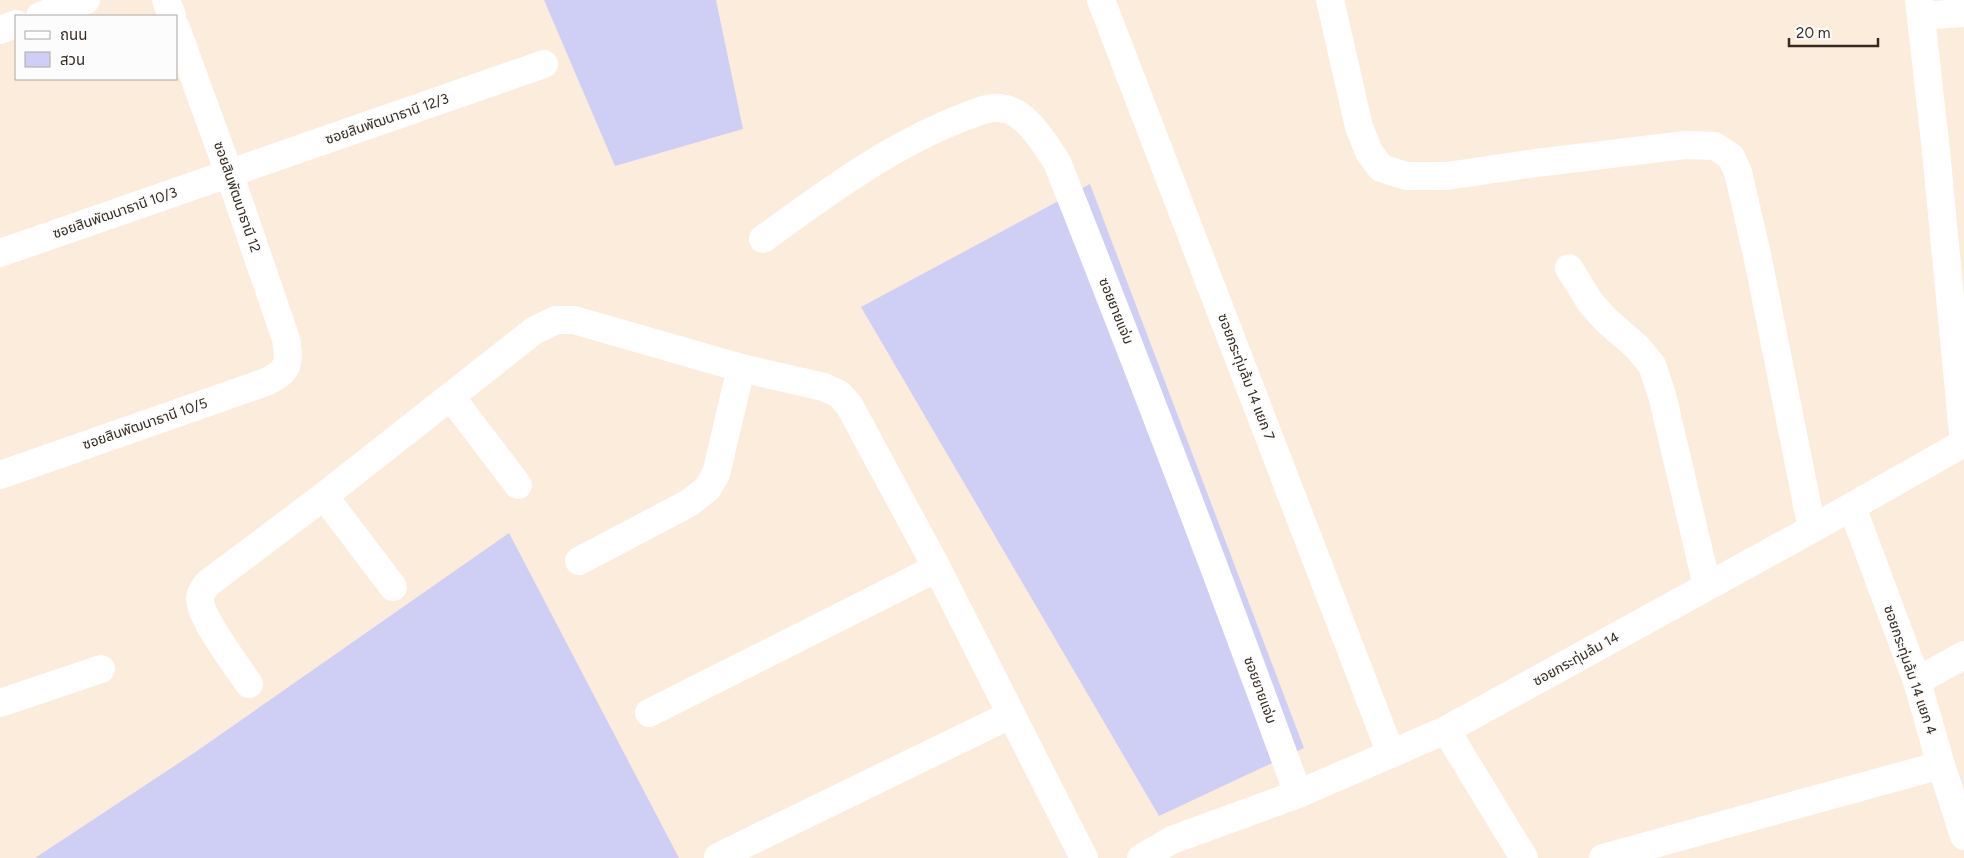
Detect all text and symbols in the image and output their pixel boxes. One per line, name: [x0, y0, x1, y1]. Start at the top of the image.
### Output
legend: [15, 15, 178, 80]
scale bar: [1789, 15, 1878, 47]
text: 20 m: [1796, 24, 1830, 42]
text: ถนน: [60, 26, 87, 44]
text: สวน: [60, 51, 85, 69]
street label: ซอยสินพัฒนาธานี 12/3: [323, 90, 451, 148]
street label: ซอยสินพัฒนาธานี 12: [210, 139, 264, 255]
street label: ซอยสินพัฒนาธานี 10/3: [51, 184, 179, 242]
street label: ซอยยายแจ่ม: [1095, 275, 1137, 347]
street label: ซอยกระทุ่มล้ม 14 แยก 7: [1214, 311, 1278, 443]
street label: ซอยสินพัฒนาธานี 10/5: [80, 395, 210, 453]
street label: ซอยกระทุ่มล้ม 14 แยก 4: [1880, 603, 1940, 737]
street label: ซอยกระทุ่มล้ม 14: [1530, 628, 1622, 690]
street label: ซอยยายแจ่ม: [1240, 654, 1280, 726]

